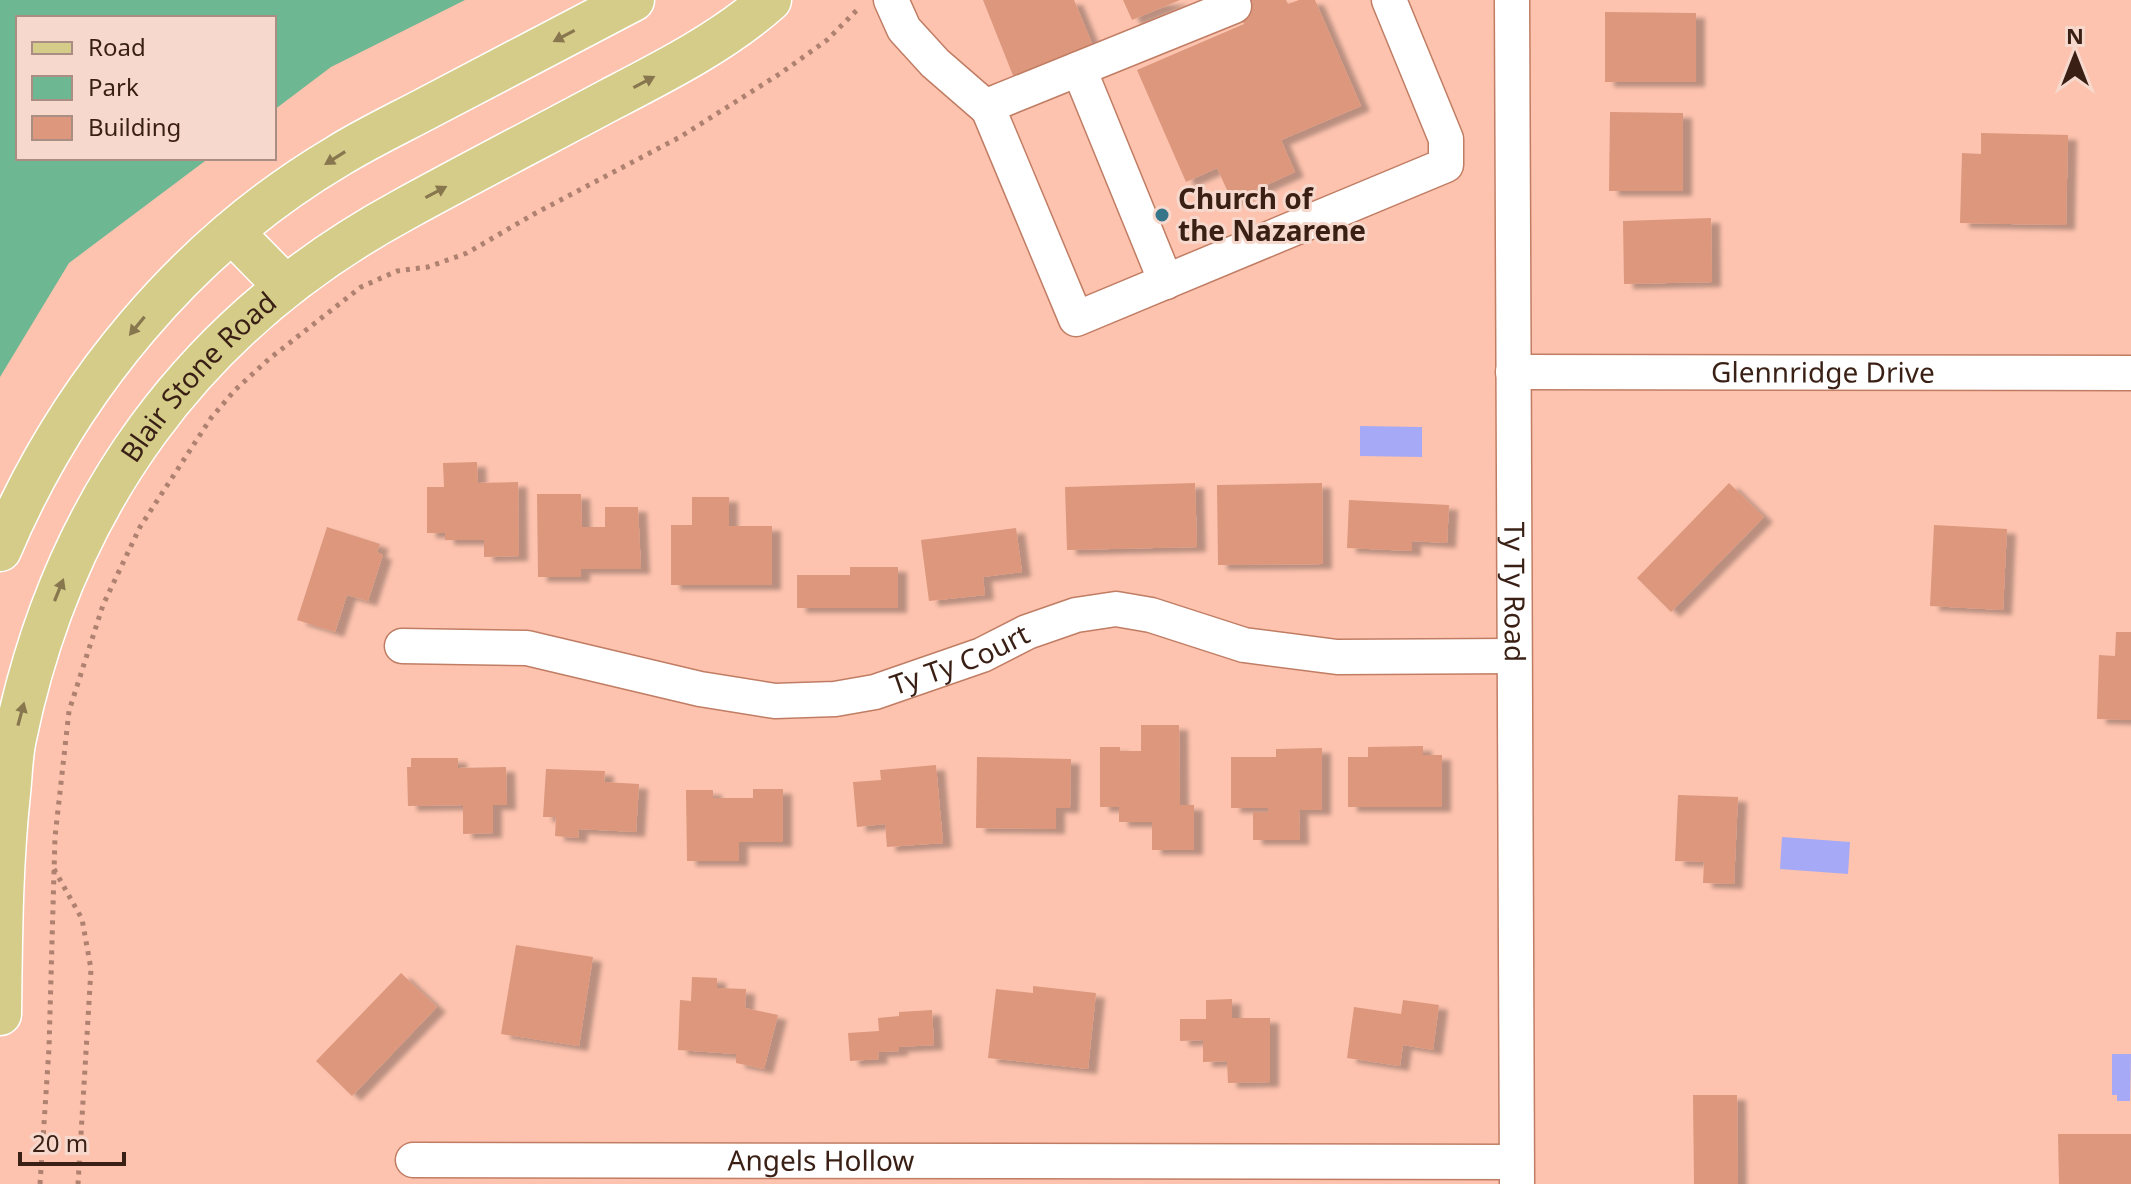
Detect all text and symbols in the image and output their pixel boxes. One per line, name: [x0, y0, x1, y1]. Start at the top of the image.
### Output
legend: [16, 16, 276, 160]
north arrow: [2035, 16, 2115, 96]
text: N: [2066, 20, 2084, 50]
text: Road: [88, 30, 146, 63]
one-way arrow: [553, 30, 576, 43]
text: Park: [88, 70, 139, 103]
one-way arrow: [633, 75, 656, 88]
text: Building: [88, 110, 181, 143]
one-way arrow: [324, 151, 346, 165]
place label: Church of the Nazarene: [1178, 179, 1366, 249]
one-way arrow: [424, 186, 447, 199]
marker: Church of the Nazarene: [1153, 206, 1171, 224]
street label: Blair Stone Road: [111, 283, 284, 469]
one-way arrow: [129, 316, 146, 336]
street label: Glennridge Drive: [1711, 352, 1935, 391]
street label: Ty Ty Road: [1496, 522, 1535, 662]
one-way arrow: [52, 578, 65, 602]
street label: Ty Ty Court: [885, 614, 1035, 703]
one-way arrow: [15, 701, 28, 725]
scale bar: [20, 1116, 124, 1166]
text: 20 m: [32, 1126, 88, 1159]
street label: Angels Hollow: [728, 1141, 914, 1179]

